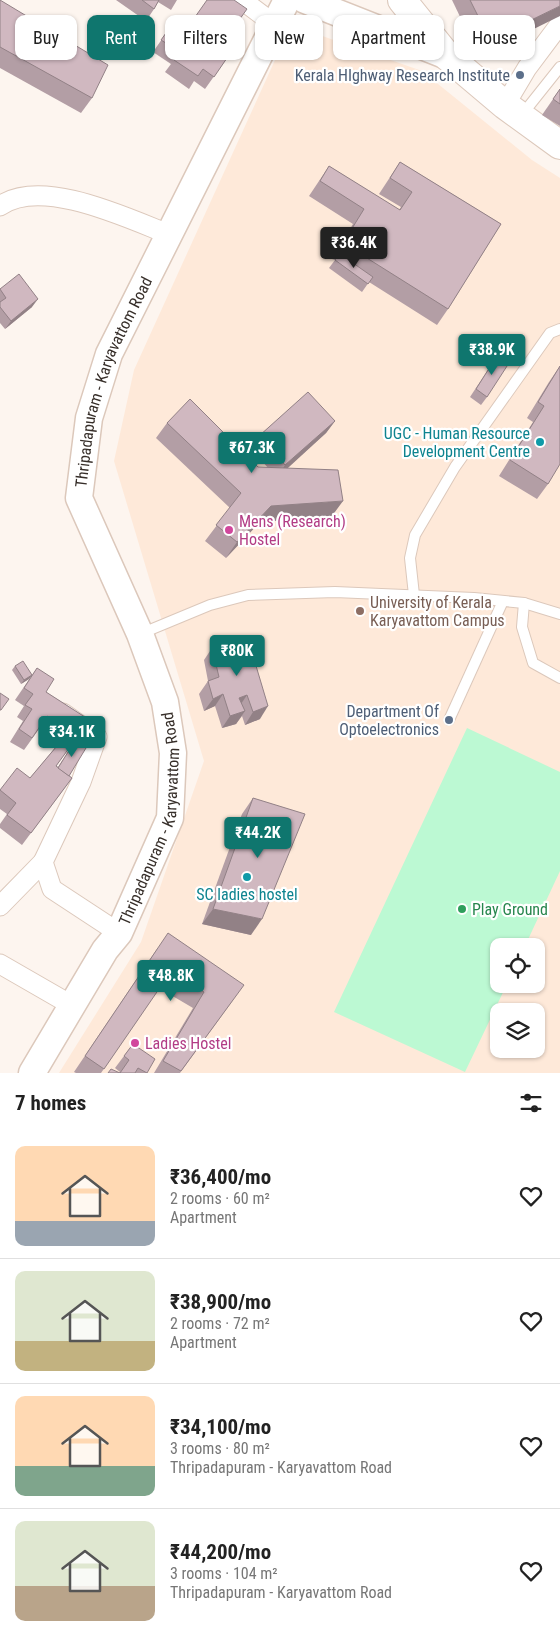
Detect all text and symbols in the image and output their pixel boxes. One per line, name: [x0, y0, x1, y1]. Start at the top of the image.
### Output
chip: Buy: [15, 15, 77, 60]
chip: Rent: [87, 15, 155, 60]
chip: Filters: [165, 15, 245, 60]
chip: New: [255, 15, 323, 60]
chip: Apartment: [333, 15, 444, 60]
chip: House: [454, 15, 535, 60]
place label: Kerala HIghway Research Institute: [295, 66, 510, 85]
marker: Kerala HIghway Research Institute: [514, 69, 526, 81]
pin: ₹36.4K: [313, 226, 395, 269]
text: ₹36.4K: [331, 233, 377, 252]
street label: Thripadapuram - Karyavattom Road: [71, 274, 156, 488]
pin: ₹38.9K: [451, 334, 533, 376]
text: ₹38.9K: [469, 340, 515, 359]
place label: UGC - Human Resource Development Centre: [384, 424, 530, 461]
pin: ₹67.3K: [211, 432, 293, 474]
marker: UGC - Human Resource Development Centre: [534, 436, 546, 448]
text: ₹67.3K: [229, 438, 275, 457]
place label: Mens (Research) Hostel: [239, 512, 346, 549]
marker: Mens (Research) Hostel: [223, 524, 235, 536]
place label: University of Kerala Karyavattom Campus: [370, 593, 505, 630]
marker: University of Kerala Karyavattom Campus: [354, 605, 366, 617]
pin: ₹80K: [207, 634, 267, 677]
text: ₹80K: [221, 641, 253, 660]
place label: Department Of Optoelectronics: [339, 702, 439, 739]
street label: Thripadapuram - Karyavattom Road: [115, 711, 183, 928]
marker: Department Of Optoelectronics: [443, 714, 455, 726]
pin: ₹34.1K: [31, 716, 113, 758]
text: ₹34.1K: [49, 722, 95, 741]
pin: ₹44.2K: [217, 816, 299, 859]
text: ₹44.2K: [235, 823, 281, 842]
marker: SC ladies hostel: [241, 871, 253, 883]
place label: SC ladies hostel: [196, 885, 298, 904]
place label: Play Ground: [472, 900, 548, 919]
marker: Play Ground: [456, 903, 468, 915]
map controls: [490, 938, 545, 1058]
button: locate: [490, 938, 545, 993]
pin: ₹48.8K: [130, 960, 212, 1002]
text: ₹48.8K: [148, 966, 194, 985]
button: layers: [490, 1003, 545, 1058]
place label: Ladies Hostel: [145, 1034, 232, 1053]
marker: Ladies Hostel: [129, 1037, 141, 1049]
icon: filters: [517, 1089, 545, 1117]
text: 7 homes: [15, 1091, 86, 1115]
text: ₹36,400/mo: [170, 1165, 271, 1189]
icon: home: [55, 1166, 115, 1226]
icon: heart: [517, 1182, 545, 1210]
text: 2 rooms · 60 m²: [170, 1189, 270, 1208]
text: Apartment: [170, 1208, 237, 1227]
text: ₹38,900/mo: [170, 1290, 271, 1314]
icon: home: [55, 1291, 115, 1351]
icon: heart: [517, 1307, 545, 1335]
text: 2 rooms · 72 m²: [170, 1314, 270, 1333]
text: Apartment: [170, 1333, 237, 1352]
text: ₹34,100/mo: [170, 1415, 271, 1439]
icon: home: [55, 1416, 115, 1476]
icon: heart: [517, 1432, 545, 1460]
text: 3 rooms · 80 m²: [170, 1439, 270, 1458]
text: Thripadapuram - Karyavattom Road: [170, 1458, 392, 1477]
text: ₹44,200/mo: [170, 1540, 271, 1564]
icon: home: [55, 1541, 115, 1601]
icon: heart: [517, 1557, 545, 1585]
text: 3 rooms · 104 m²: [170, 1564, 278, 1583]
text: Thripadapuram - Karyavattom Road: [170, 1583, 392, 1602]

